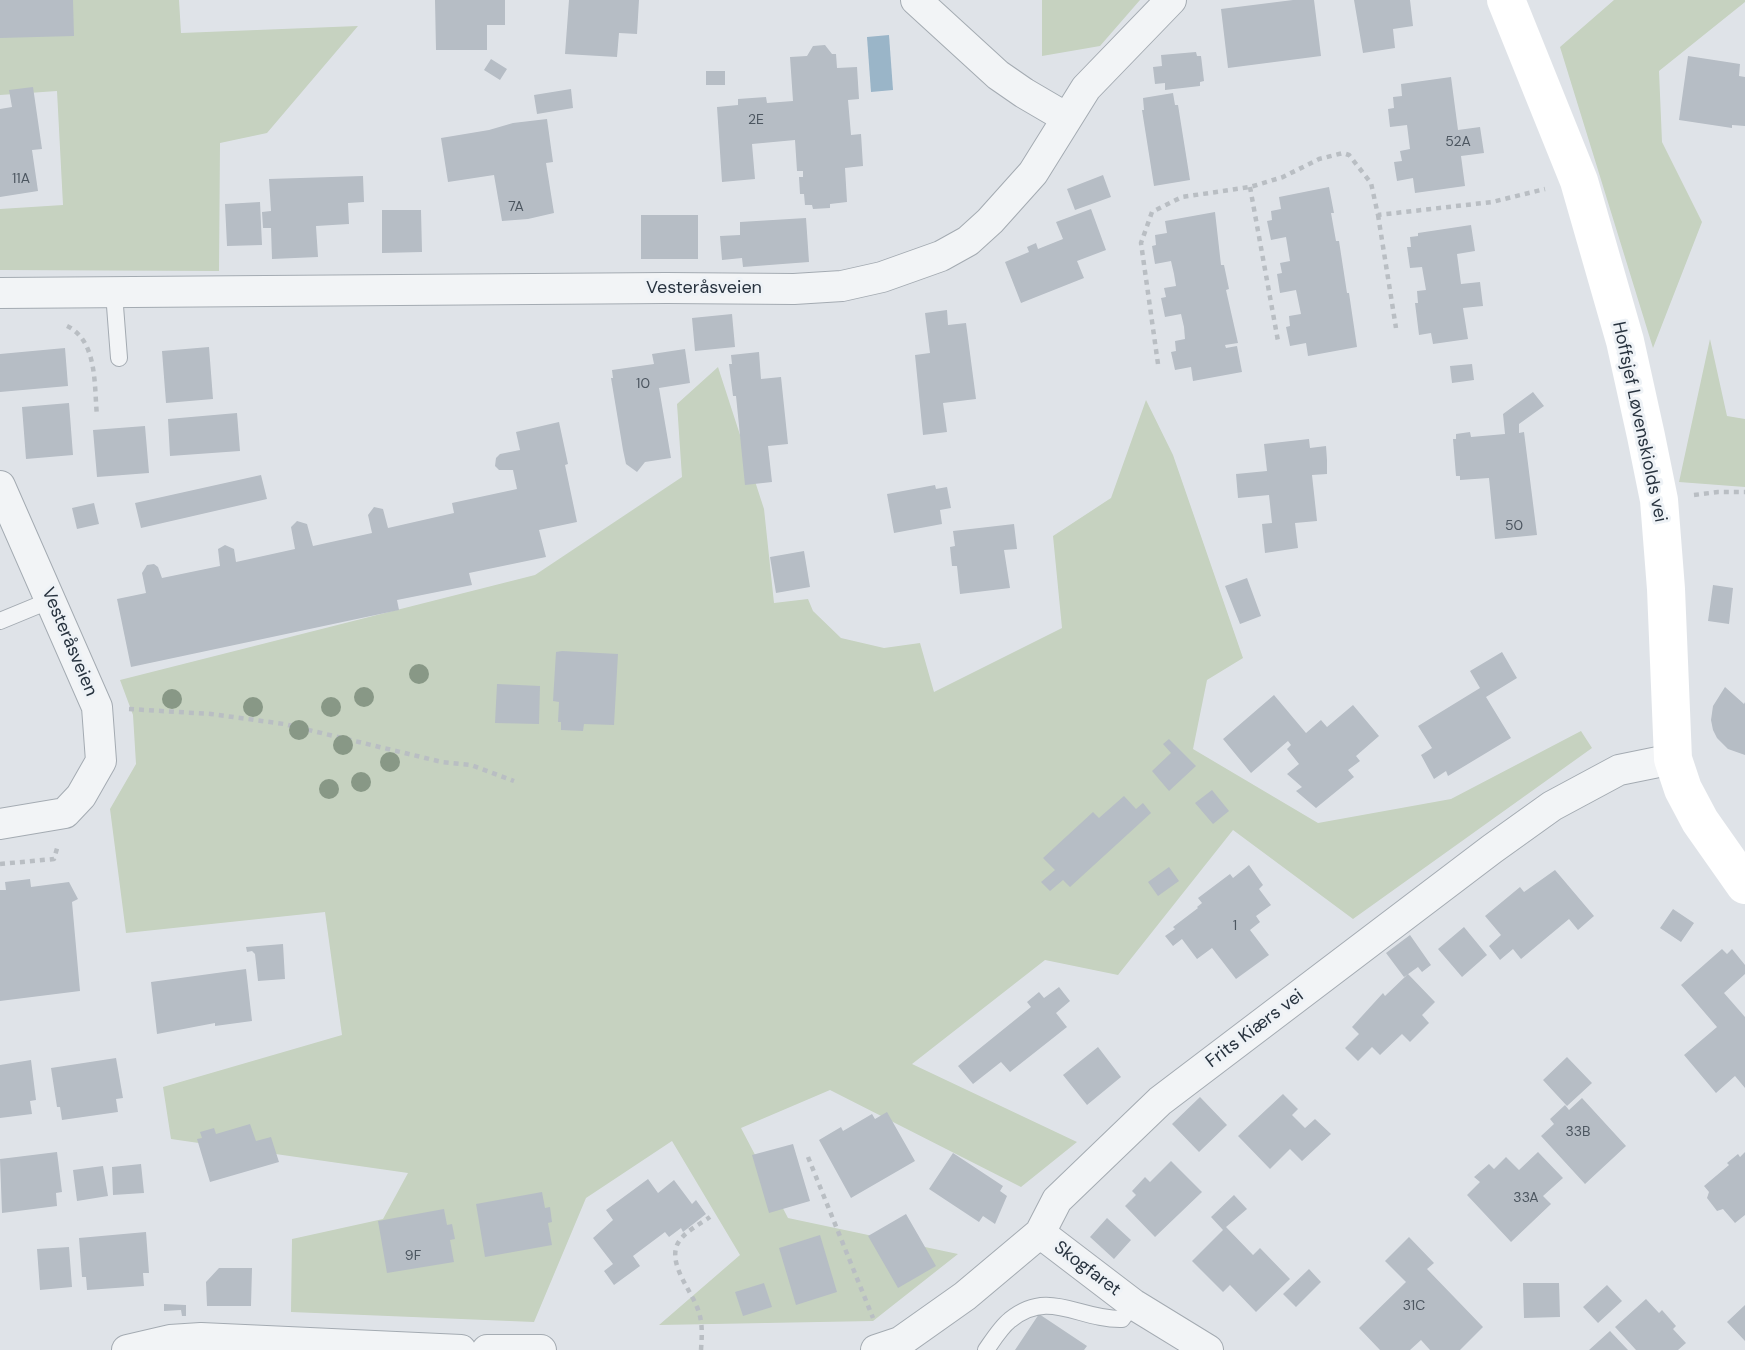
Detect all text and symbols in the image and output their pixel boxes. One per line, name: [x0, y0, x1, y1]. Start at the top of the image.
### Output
house number: 2E: [748, 112, 764, 128]
house number: 52A: [1445, 134, 1471, 150]
house number: 11A: [12, 171, 30, 187]
house number: 7A: [508, 199, 524, 215]
street label: Vesteråsveien: [646, 277, 762, 299]
street label: Hoffsjef Løvenskiolds vei: [1607, 320, 1671, 524]
house number: 10: [636, 376, 650, 392]
house number: 50: [1505, 518, 1523, 534]
street label: Vesteråsveien: [36, 584, 102, 700]
house number: 1: [1233, 918, 1237, 934]
street label: Frits Kiærs vei: [1202, 985, 1308, 1073]
house number: 33B: [1566, 1124, 1590, 1140]
house number: 33A: [1513, 1190, 1539, 1206]
street label: Skogfaret: [1049, 1237, 1125, 1301]
house number: 9F: [405, 1248, 421, 1264]
house number: 31C: [1403, 1298, 1425, 1314]

